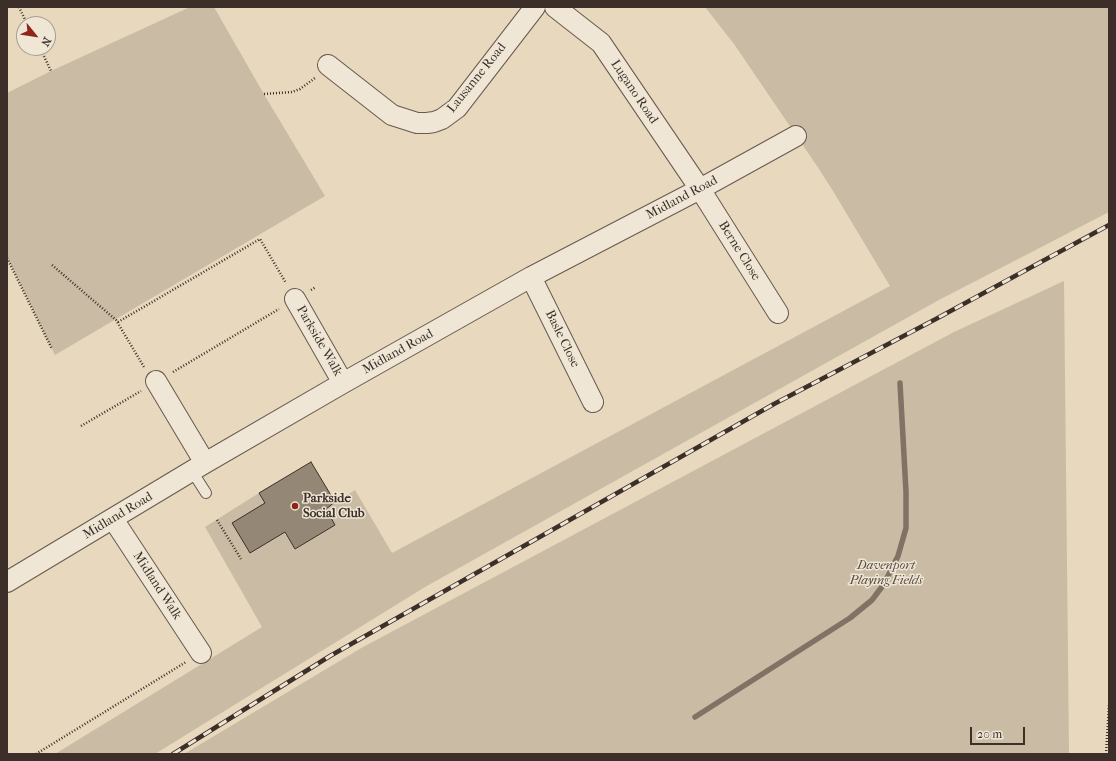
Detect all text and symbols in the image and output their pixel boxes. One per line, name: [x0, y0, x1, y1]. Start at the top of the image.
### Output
north arrow: [16, 16, 56, 56]
text: N: [38, 35, 54, 49]
street label: Lausanne Road: [444, 40, 510, 116]
street label: Lugano Road: [607, 57, 661, 127]
street label: Midland Road: [644, 173, 720, 223]
street label: Berne Close: [715, 218, 763, 284]
street label: Parkside Walk: [293, 303, 345, 379]
street label: Basle Close: [541, 308, 583, 370]
street label: Midland Road: [360, 326, 436, 378]
street label: Midland Road: [80, 489, 156, 543]
place label: Parkside Social Club: [303, 491, 365, 522]
marker: Parkside Social Club: [290, 501, 300, 511]
street label: Midland Walk: [129, 549, 185, 623]
park label: Davenport Playing Fields: [850, 558, 922, 589]
scale bar: [972, 719, 1027, 745]
text: 20 m: [977, 727, 1002, 741]

